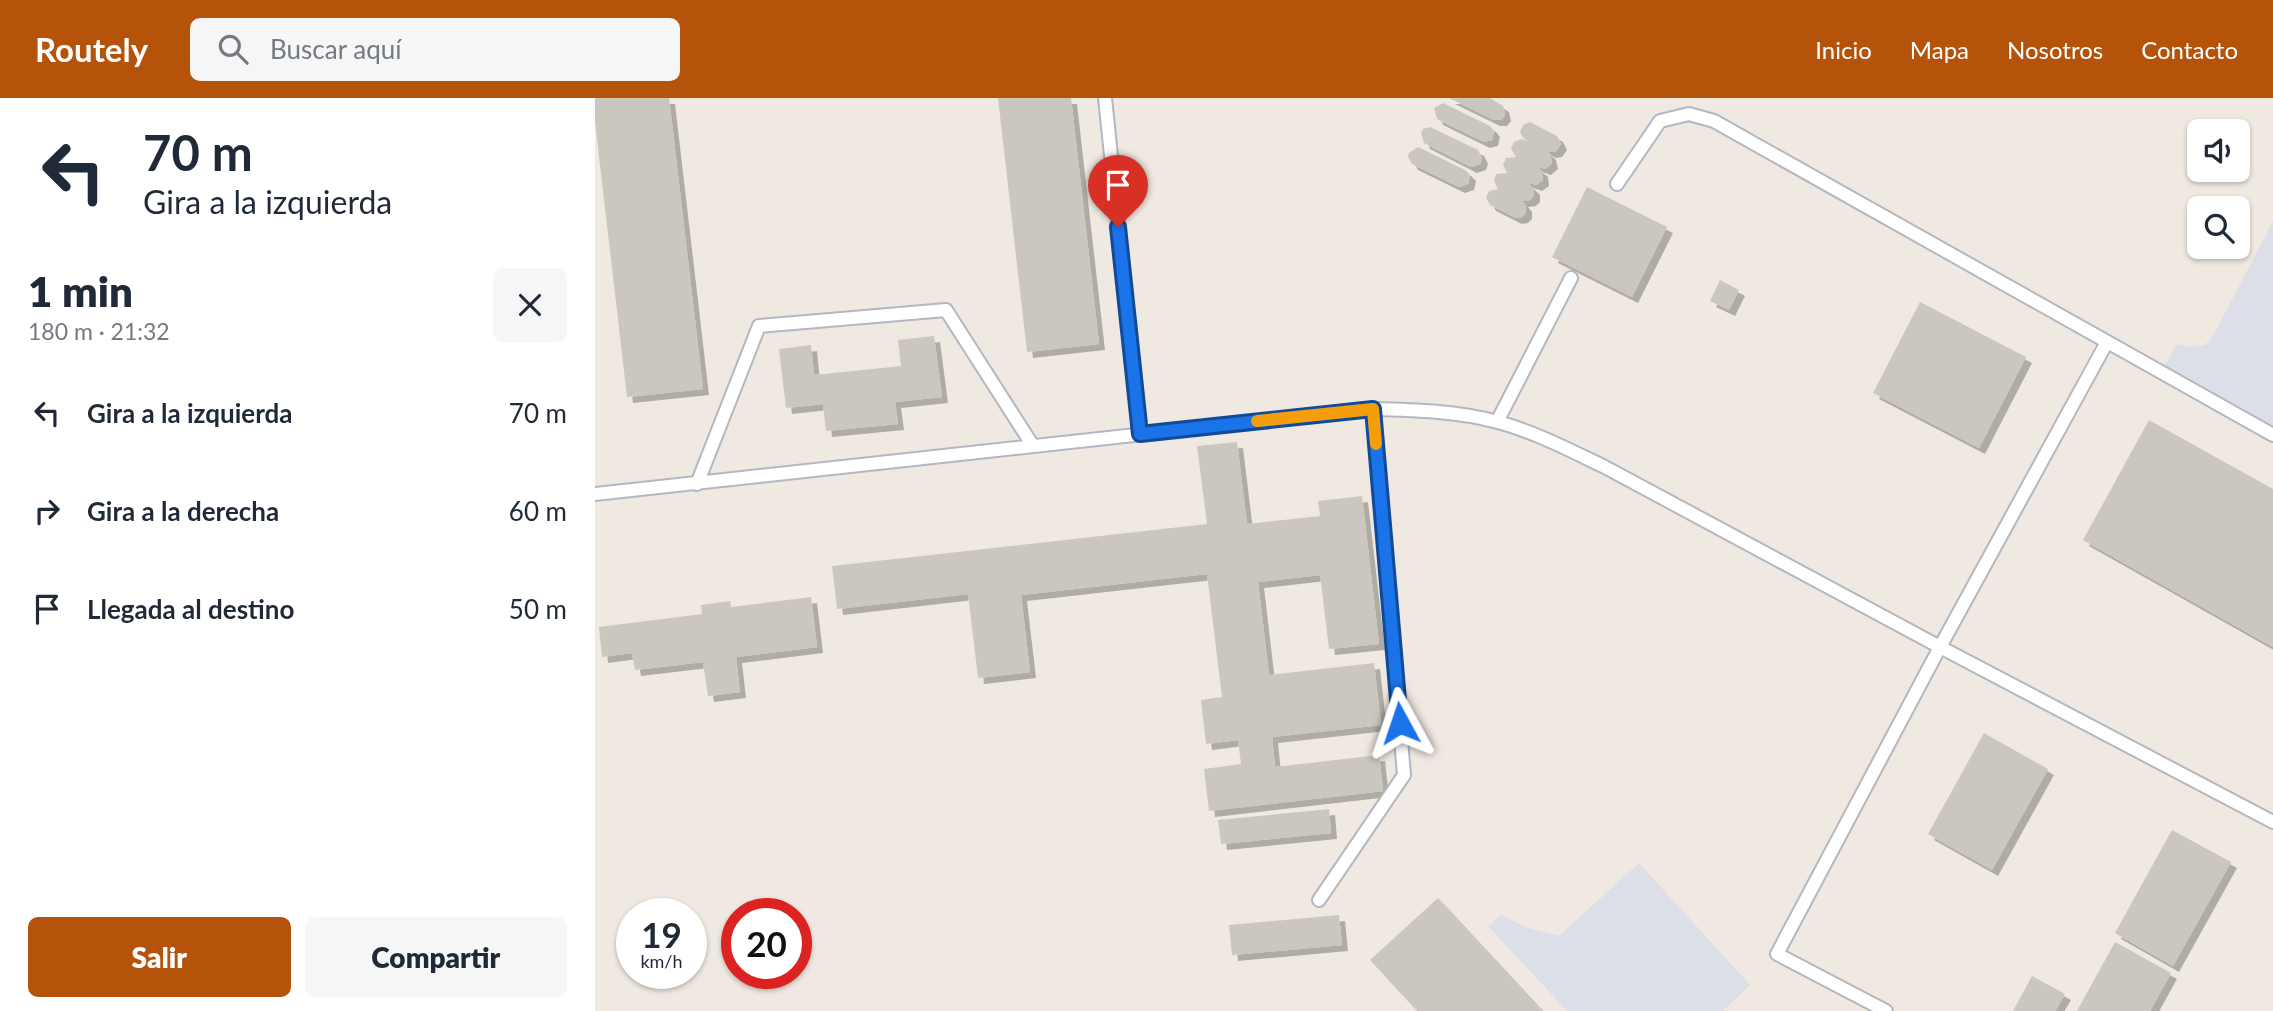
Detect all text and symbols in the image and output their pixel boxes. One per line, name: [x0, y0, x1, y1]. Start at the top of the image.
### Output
search box: [190, 18, 680, 81]
text: Routely: [35, 29, 148, 69]
icon: search: [214, 30, 252, 68]
text: Buscar aquí: [270, 33, 401, 65]
text: Inicio: [1815, 35, 1872, 64]
text: Mapa: [1910, 35, 1969, 64]
text: Nosotros: [2007, 35, 2103, 64]
text: Contacto: [2141, 35, 2238, 64]
map controls: [2187, 119, 2250, 259]
button: sound: [2187, 119, 2250, 182]
text: 70 m: [143, 123, 253, 181]
icon: left: [28, 126, 119, 217]
pin: [1088, 155, 1148, 227]
icon: arrive: [1099, 166, 1137, 204]
text: Gira a la izquierda: [143, 182, 392, 221]
button: search: [2187, 196, 2250, 259]
text: 1 min: [28, 266, 133, 316]
button: close: [493, 268, 567, 342]
text: 180 m · 21:32: [28, 317, 170, 345]
icon: left: [28, 394, 66, 432]
text: Gira a la izquierda: [87, 397, 293, 429]
text: 70 m: [509, 397, 567, 429]
icon: right: [28, 492, 66, 530]
text: Gira a la derecha: [87, 495, 279, 527]
text: 60 m: [509, 495, 567, 527]
icon: arrive: [28, 590, 66, 628]
text: Llegada al destino: [87, 593, 294, 625]
text: 50 m: [509, 593, 567, 625]
position arrow: [1363, 686, 1437, 760]
speed limit sign: 20: [721, 898, 812, 989]
text: 19: [641, 913, 682, 955]
button: Salir: [28, 917, 291, 997]
button: Compartir: [305, 917, 567, 997]
text: km/h: [640, 950, 683, 972]

